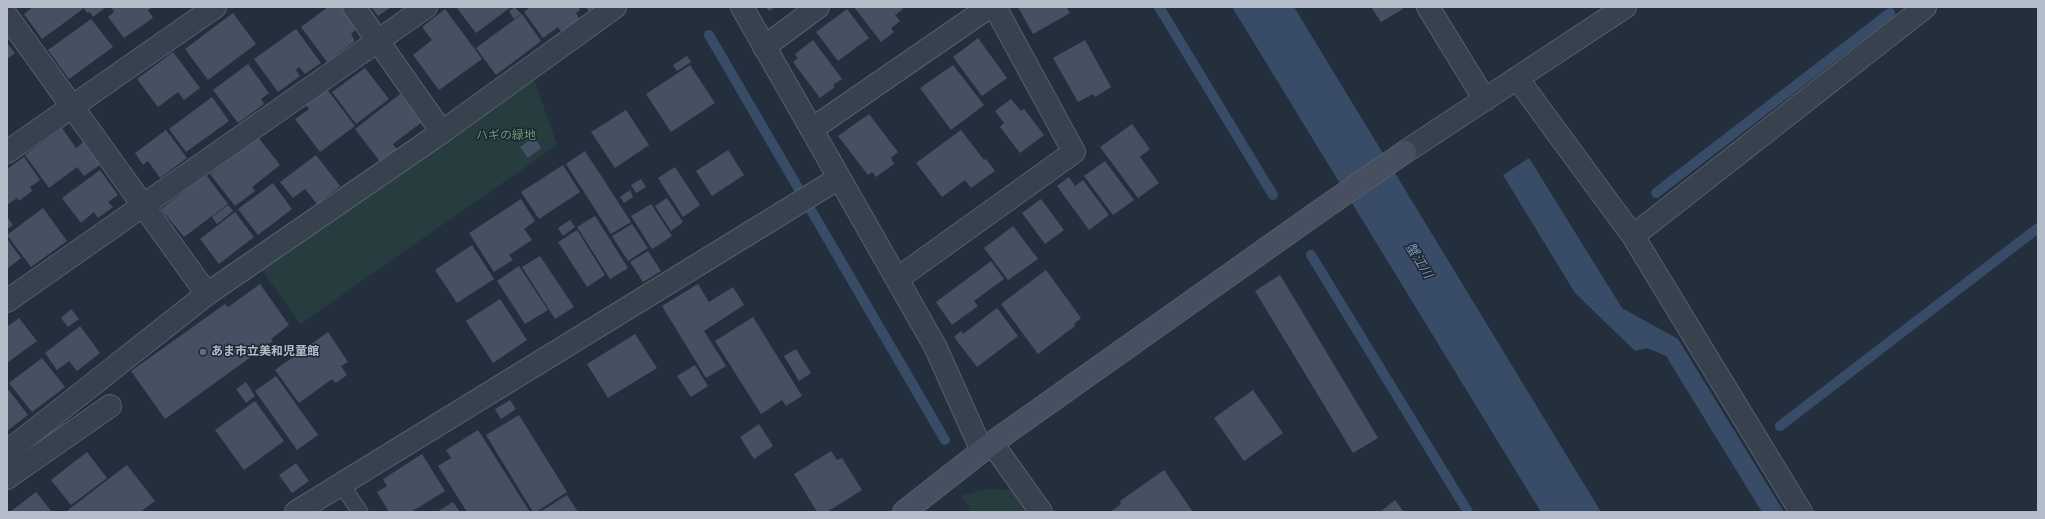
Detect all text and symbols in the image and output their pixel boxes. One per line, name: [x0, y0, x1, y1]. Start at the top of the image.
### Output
park label: ハギの緑地: [476, 129, 536, 143]
water label: 蟹江川: [1401, 240, 1435, 282]
place label: あま市立美和児童館: [211, 345, 319, 359]
marker: あま市立美和児童館: [198, 347, 208, 357]

